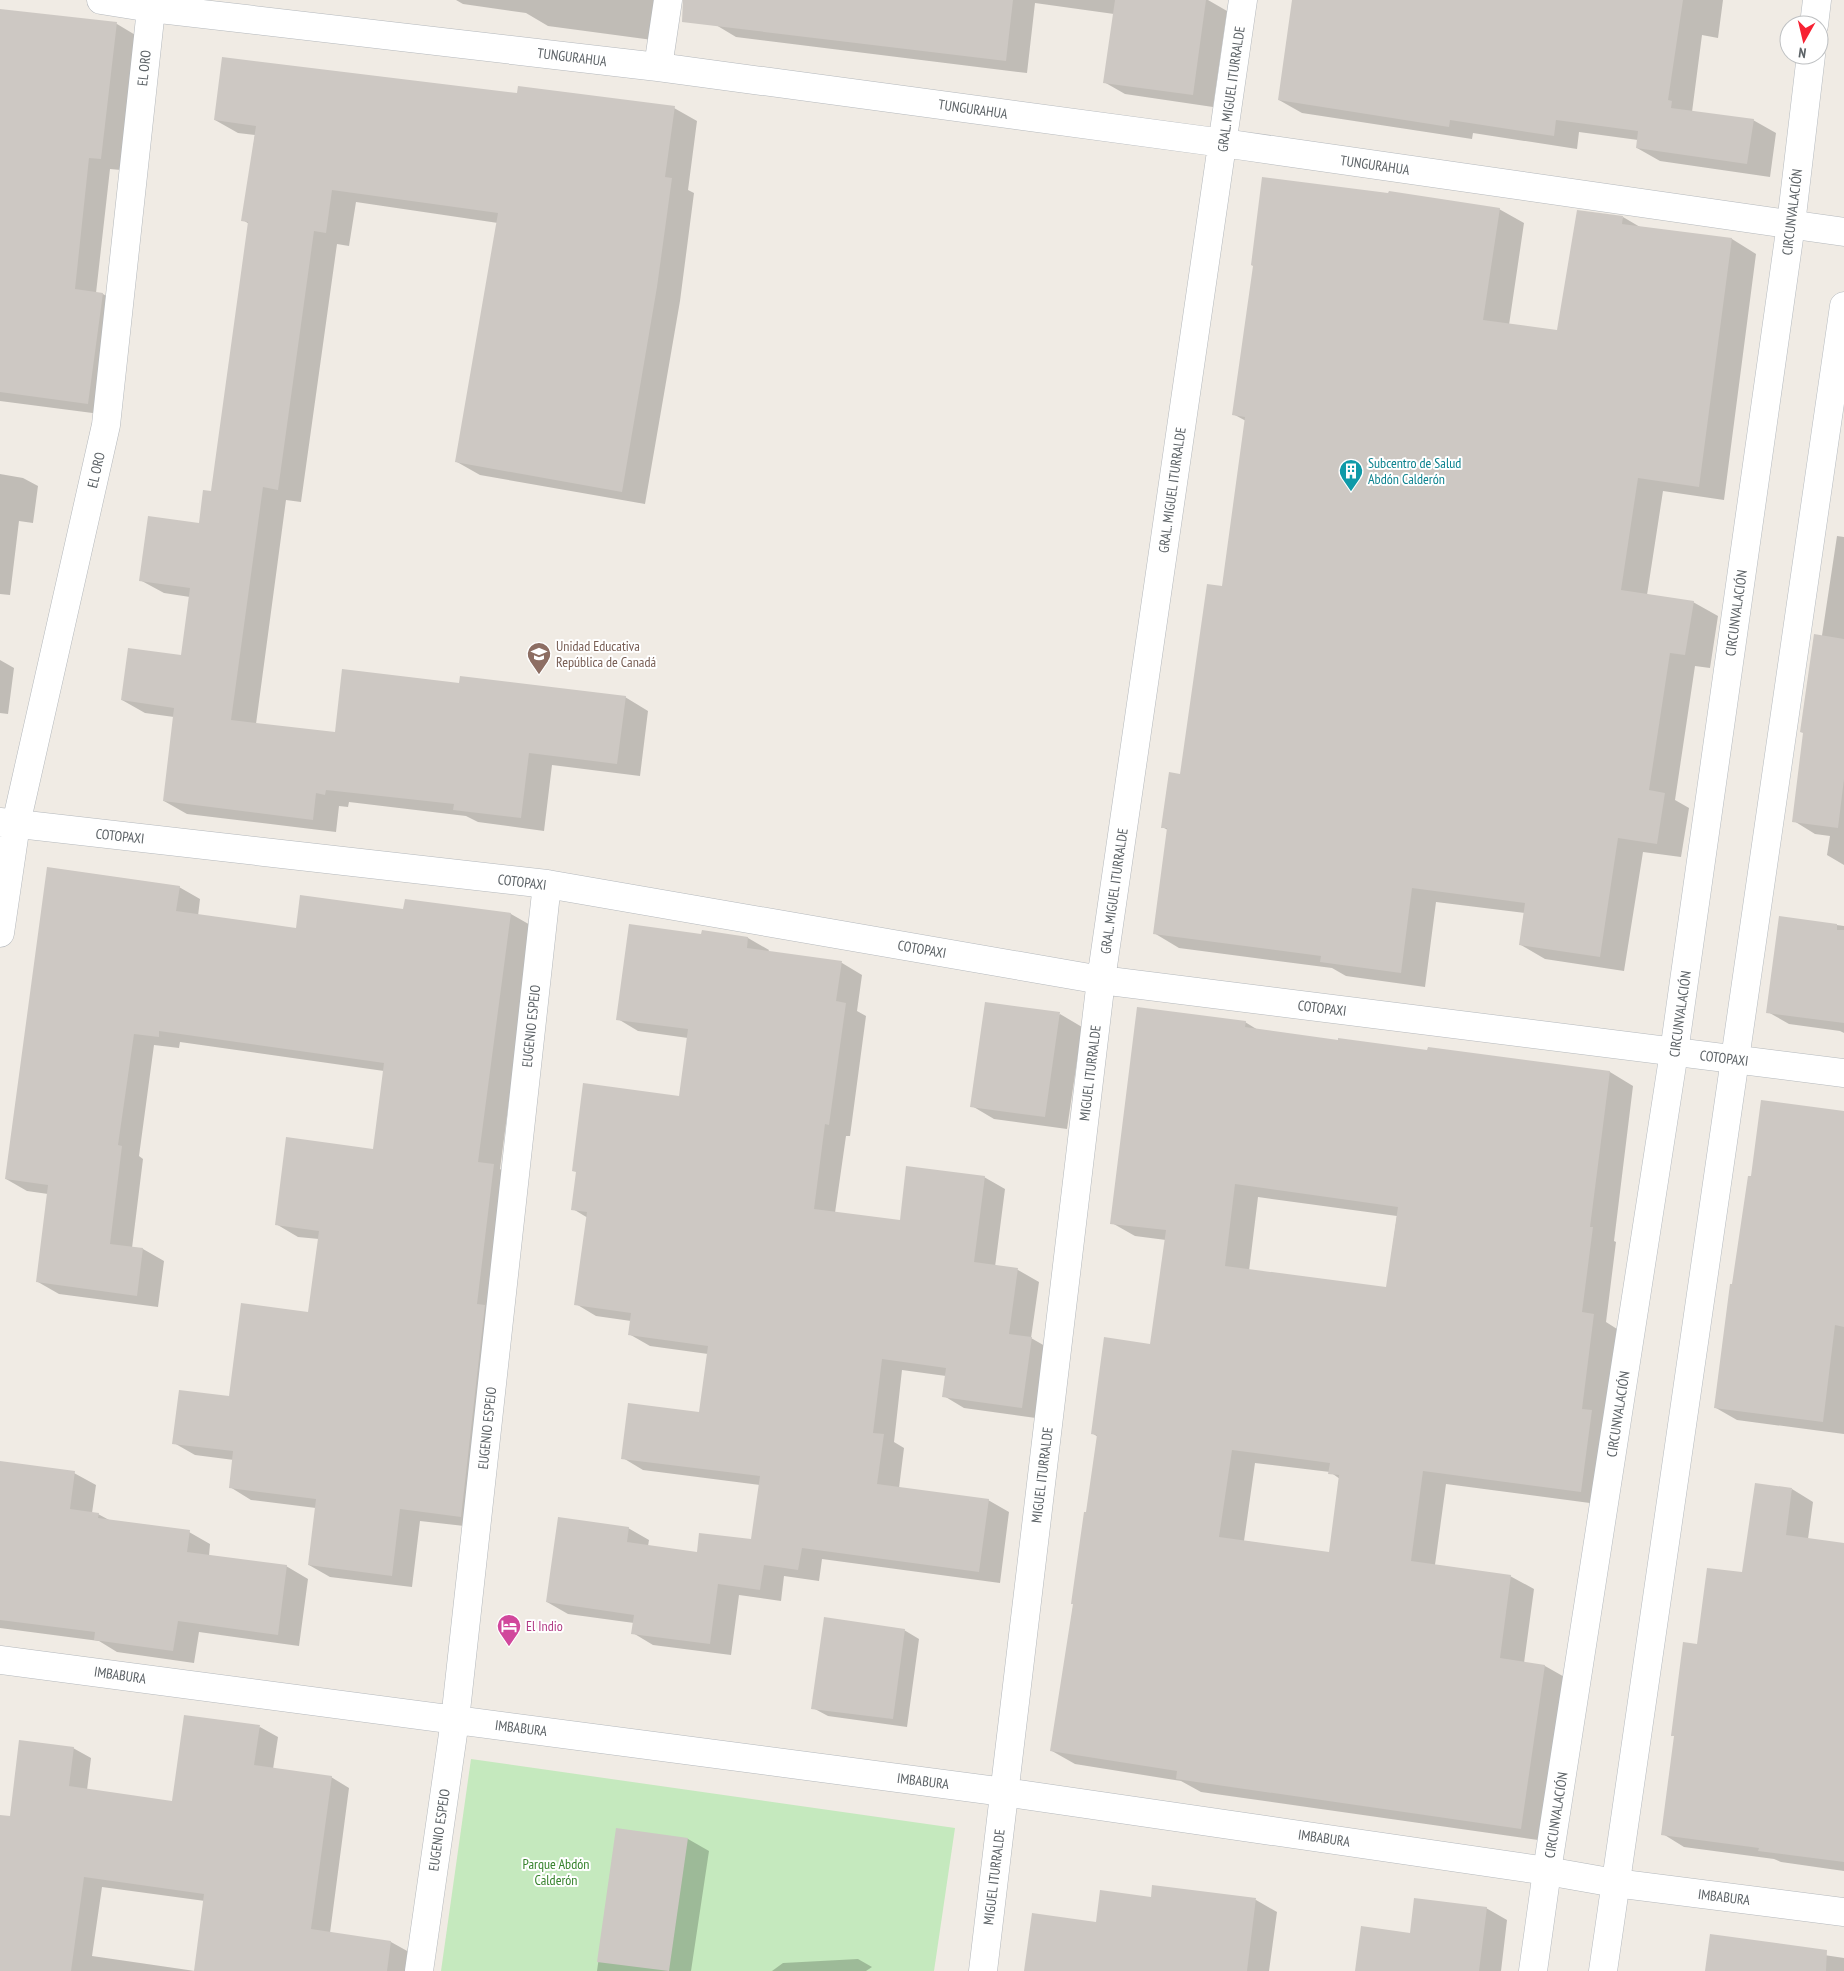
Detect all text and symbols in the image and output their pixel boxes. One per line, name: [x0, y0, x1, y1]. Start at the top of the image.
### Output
north arrow: [1779, 15, 1829, 65]
street label: GRAL. MIGUEL ITURRALDE: [1213, 25, 1249, 153]
text: N: [1797, 43, 1807, 62]
street label: TUNGURAHUA: [536, 44, 608, 70]
street label: EL ORO: [133, 49, 155, 87]
street label: TUNGURAHUA: [937, 95, 1009, 123]
street label: TUNGURAHUA: [1339, 151, 1411, 179]
street label: CIRCUNVALACIÓN: [1778, 168, 1806, 256]
street label: GRAL. MIGUEL ITURRALDE: [1154, 426, 1190, 554]
street label: EL ORO: [83, 450, 109, 490]
place label: Subcentro de Salud Abdón Calderón: [1368, 454, 1461, 488]
building icon: Subcentro de Salud Abdón Calderón: [1338, 458, 1364, 492]
street label: CIRCUNVALACIÓN: [1721, 569, 1751, 657]
place label: Unidad Educativa República de Canadá: [556, 637, 656, 671]
school or university icon: Unidad Educativa República de Canadá: [526, 641, 552, 675]
street label: COTOPAXI: [95, 824, 145, 848]
street label: GRAL. MIGUEL ITURRALDE: [1096, 827, 1132, 955]
street label: COTOPAXI: [497, 870, 547, 894]
street label: COTOPAXI: [896, 936, 948, 962]
street label: CIRCUNVALACIÓN: [1665, 970, 1695, 1058]
street label: EUGENIO ESPEJO: [518, 983, 544, 1068]
street label: COTOPAXI: [1297, 996, 1347, 1020]
street label: MIGUEL ITURRALDE: [1075, 1024, 1105, 1122]
street label: COTOPAXI: [1699, 1046, 1749, 1070]
street label: CIRCUNVALACIÓN: [1602, 1370, 1634, 1458]
street label: EUGENIO ESPEJO: [474, 1385, 500, 1470]
street label: MIGUEL ITURRALDE: [1027, 1426, 1057, 1524]
hotel icon: El Indio: [496, 1613, 522, 1647]
place label: El Indio: [526, 1617, 563, 1635]
street label: IMBABURA: [93, 1662, 148, 1688]
street label: IMBABURA: [494, 1716, 548, 1740]
street label: IMBABURA: [896, 1769, 950, 1793]
street label: CIRCUNVALACIÓN: [1540, 1771, 1572, 1859]
street label: EUGENIO ESPEJO: [424, 1787, 454, 1872]
street label: IMBABURA: [1297, 1825, 1352, 1851]
street label: MIGUEL ITURRALDE: [979, 1828, 1009, 1926]
park label: Parque Abdón Calderón: [523, 1855, 589, 1889]
street label: IMBABURA: [1697, 1885, 1751, 1909]

